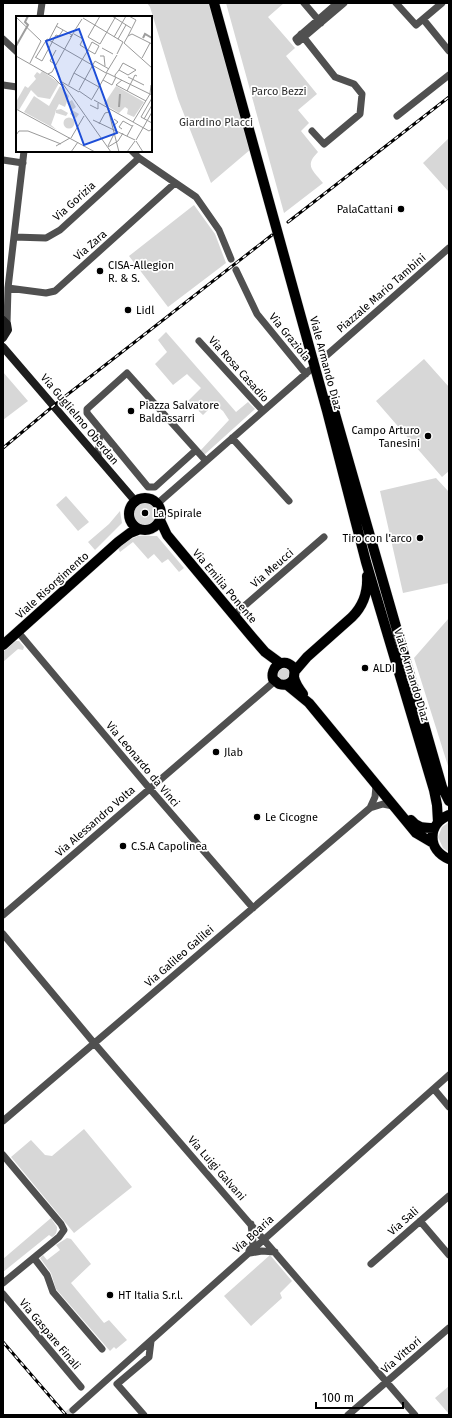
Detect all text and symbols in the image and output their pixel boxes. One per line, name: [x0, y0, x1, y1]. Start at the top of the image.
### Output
inset map: [16, 16, 152, 152]
park label: Parco Bezzi: [251, 85, 307, 98]
park label: Giardino Placci: [179, 116, 253, 129]
street label: Via Gorizia: [50, 179, 98, 224]
place label: PalaCattani: [337, 203, 393, 216]
marker: PalaCattani: [396, 204, 406, 214]
street label: Via Zara: [71, 227, 110, 263]
street label: Piazzale Mario Tambini: [334, 251, 429, 336]
place label: CISA-Allegion R. & S.: [108, 259, 174, 285]
marker: CISA-Allegion R. & S.: [95, 266, 105, 276]
place label: Lidl: [136, 304, 154, 317]
marker: Lidl: [123, 305, 133, 315]
street label: Via Graziola: [266, 311, 313, 364]
street label: Viale Armando Diaz: [307, 315, 344, 412]
street label: Via Rosa Casadio: [206, 334, 272, 405]
street label: Via Guglielmo Oberdan: [38, 371, 121, 467]
place label: Piazza Salvatore Baldassarri: [139, 399, 219, 425]
marker: Piazza Salvatore Baldassarri: [126, 406, 136, 416]
place label: Campo Arturo Tanesini: [351, 424, 420, 450]
marker: Campo Arturo Tanesini: [423, 431, 433, 441]
place label: La Spirale: [153, 507, 202, 520]
marker: La Spirale: [140, 508, 150, 518]
place label: Tiro con l'arco: [342, 532, 412, 545]
marker: Tiro con l'arco: [415, 533, 425, 543]
street label: Via Meucci: [248, 546, 296, 590]
street label: Via Emilia Ponente: [190, 547, 259, 626]
street label: Viale Risorgimento: [13, 549, 91, 621]
street label: Viale Armando Diaz: [391, 627, 432, 723]
place label: ALDI: [373, 662, 395, 675]
marker: ALDI: [360, 663, 370, 673]
street label: Via Leonardo da Vinci: [103, 719, 182, 810]
place label: Jlab: [224, 746, 243, 759]
marker: Jlab: [211, 747, 221, 757]
street label: Via Alessandro Volta: [53, 783, 138, 860]
place label: Le Cicogne: [265, 811, 318, 824]
marker: Le Cicogne: [252, 812, 262, 822]
place label: C.S.A Capolinea: [131, 840, 207, 853]
marker: C.S.A Capolinea: [118, 841, 128, 851]
street label: Via Galileo Galilei: [142, 923, 216, 990]
street label: Via Luigi Galvani: [185, 1133, 248, 1203]
street label: Via Sali: [385, 1205, 421, 1238]
street label: Via Boaria: [230, 1213, 276, 1256]
place label: HT Italia S.r.l.: [118, 1289, 183, 1302]
marker: HT Italia S.r.l.: [105, 1290, 115, 1300]
street label: Via Gaspare Finali: [16, 1296, 83, 1372]
street label: Via Vittori: [379, 1334, 424, 1376]
scale bar: [316, 1384, 403, 1410]
text: 100 m: [322, 1391, 354, 1405]

